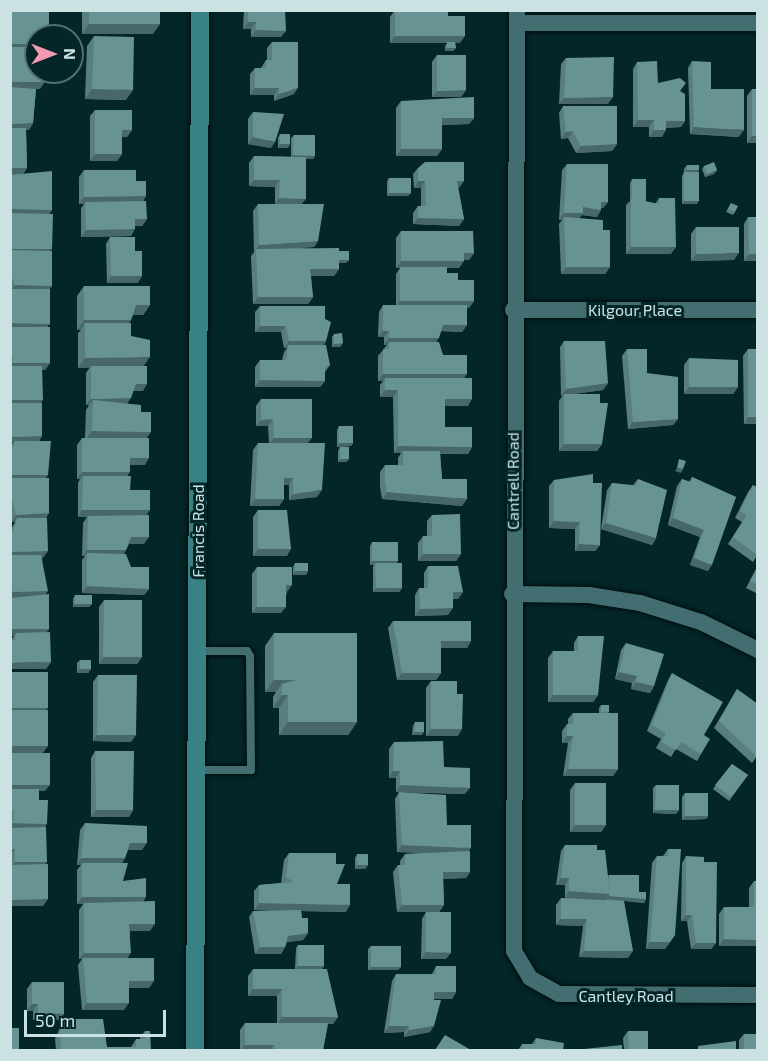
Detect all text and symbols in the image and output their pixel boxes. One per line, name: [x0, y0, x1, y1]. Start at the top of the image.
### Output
north arrow: [24, 24, 84, 84]
text: N: [61, 48, 80, 60]
street label: Kilgour Place: [588, 300, 682, 320]
street label: Cantrell Road: [503, 432, 523, 530]
street label: Francis Road: [188, 484, 208, 578]
street label: Cantley Road: [578, 986, 674, 1006]
scale bar: [27, 998, 170, 1036]
text: 50 m: [35, 1009, 75, 1031]

